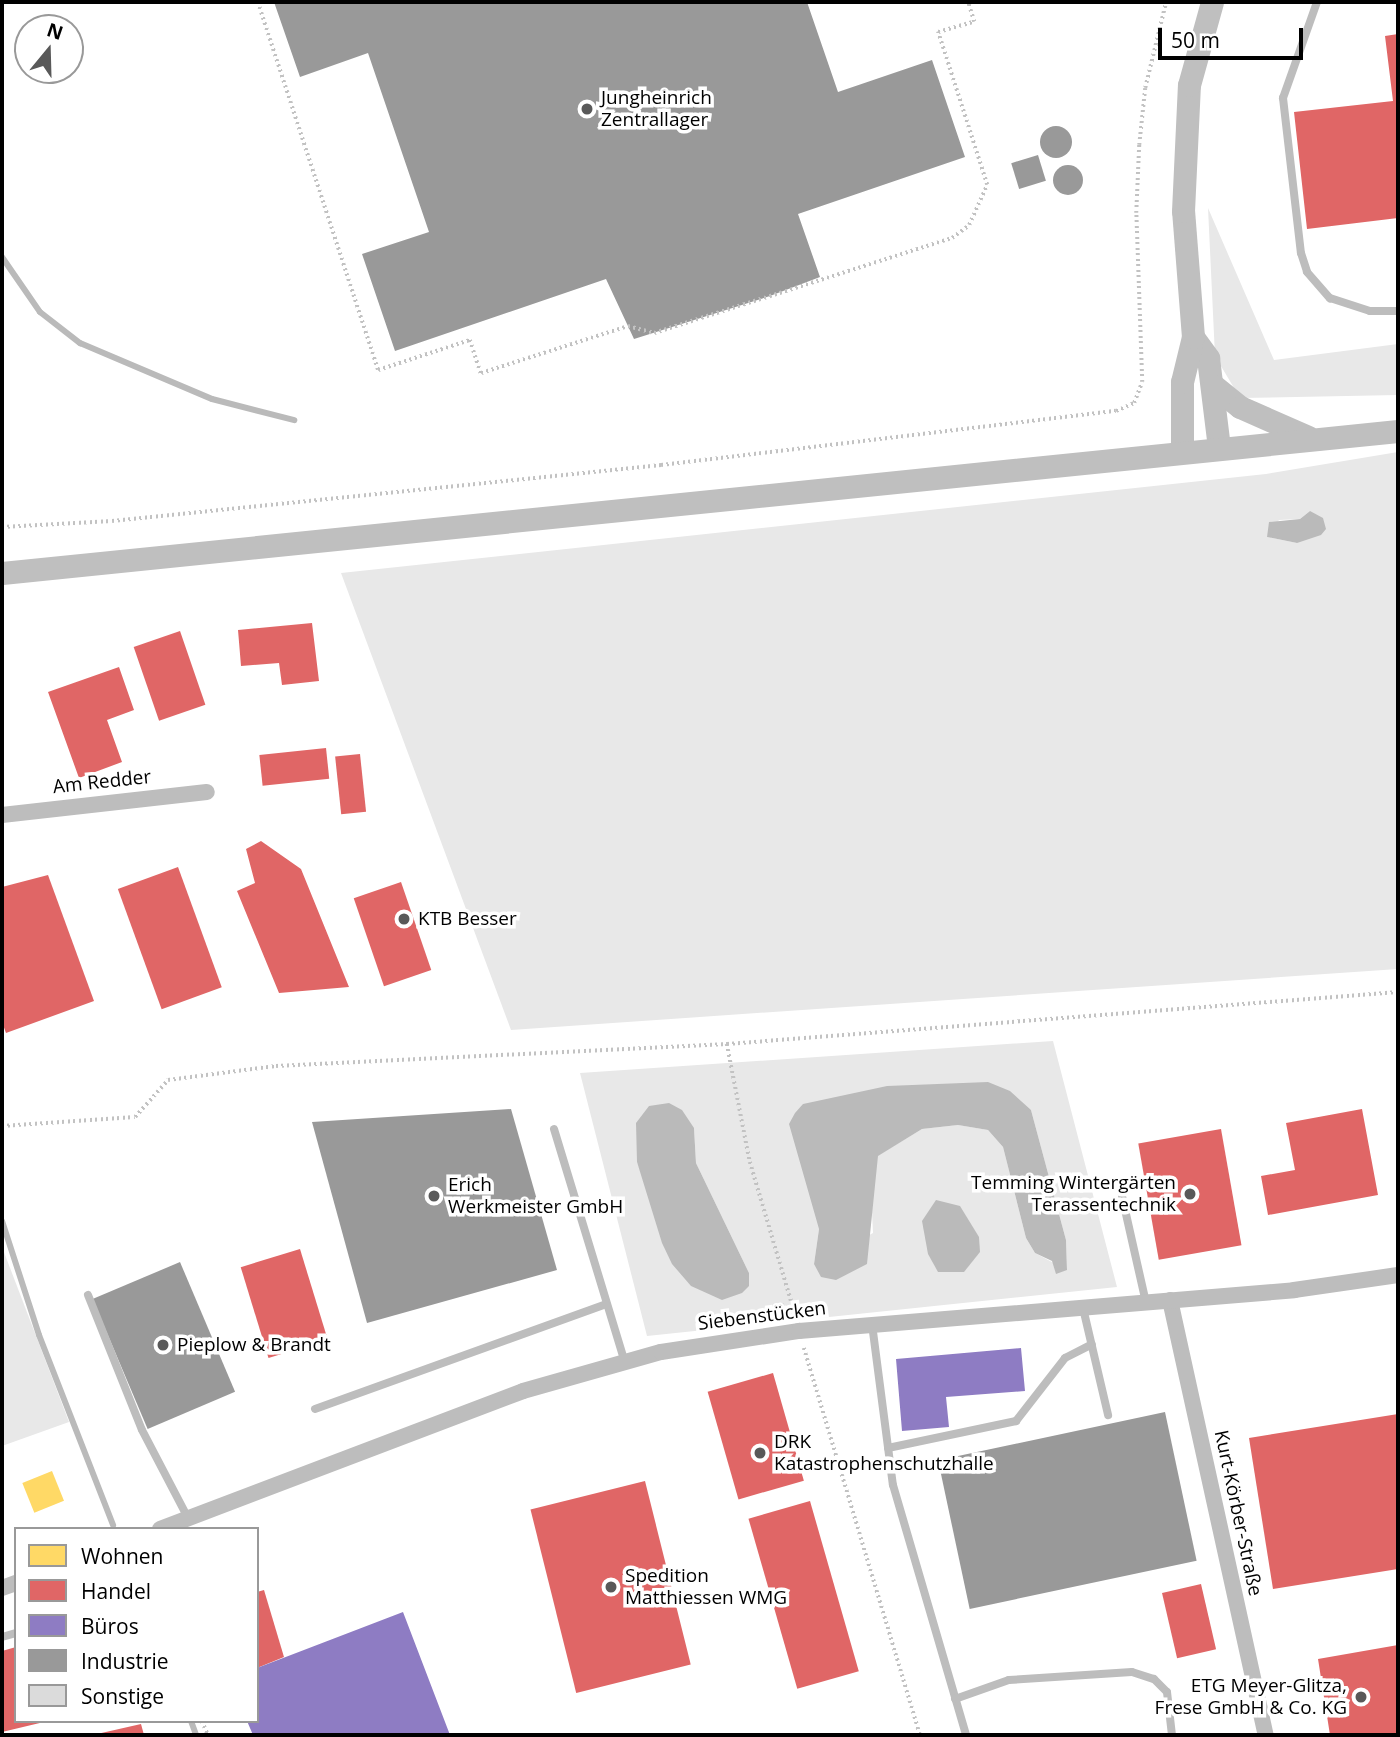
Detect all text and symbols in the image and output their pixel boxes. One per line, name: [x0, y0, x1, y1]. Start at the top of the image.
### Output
north arrow: [14, 14, 84, 84]
scale bar: [1162, 14, 1307, 58]
text: N: [44, 16, 67, 46]
text: 50 m: [1171, 26, 1220, 54]
place label: Jungheinrich Zentrallager: [601, 87, 712, 131]
marker: Jungheinrich Zentrallager: [579, 101, 595, 117]
street label: Am Redder: [52, 766, 152, 798]
place label: KTB Besser: [418, 908, 517, 930]
marker: KTB Besser: [396, 911, 412, 927]
place label: Temming Wintergärten Terassentechnik: [971, 1172, 1176, 1216]
place label: Erich Werkmeister GmbH: [448, 1174, 623, 1218]
marker: Temming Wintergärten Terassentechnik: [1182, 1186, 1198, 1202]
marker: Erich Werkmeister GmbH: [426, 1188, 442, 1204]
street label: Siebenstücken: [697, 1297, 827, 1335]
place label: Pieplow & Brandt: [177, 1334, 331, 1356]
marker: Pieplow & Brandt: [155, 1337, 171, 1353]
street label: Kurt-Körber-Straße: [1209, 1428, 1267, 1598]
place label: DRK Katastrophenschutzhalle: [774, 1431, 994, 1475]
marker: DRK Katastrophenschutzhalle: [752, 1445, 768, 1461]
legend: [14, 1527, 259, 1723]
text: Wohnen: [81, 1542, 163, 1570]
place label: Spedition Matthiessen WMG: [625, 1565, 787, 1609]
text: Handel: [81, 1577, 151, 1605]
marker: Spedition Matthiessen WMG: [603, 1579, 619, 1595]
text: Büros: [81, 1612, 139, 1640]
text: Industrie: [81, 1647, 169, 1675]
place label: ETG Meyer-Glitza, Frese GmbH & Co. KG: [1155, 1675, 1347, 1719]
text: Sonstige: [81, 1682, 164, 1710]
marker: ETG Meyer-Glitza, Frese GmbH & Co. KG: [1353, 1689, 1369, 1705]

